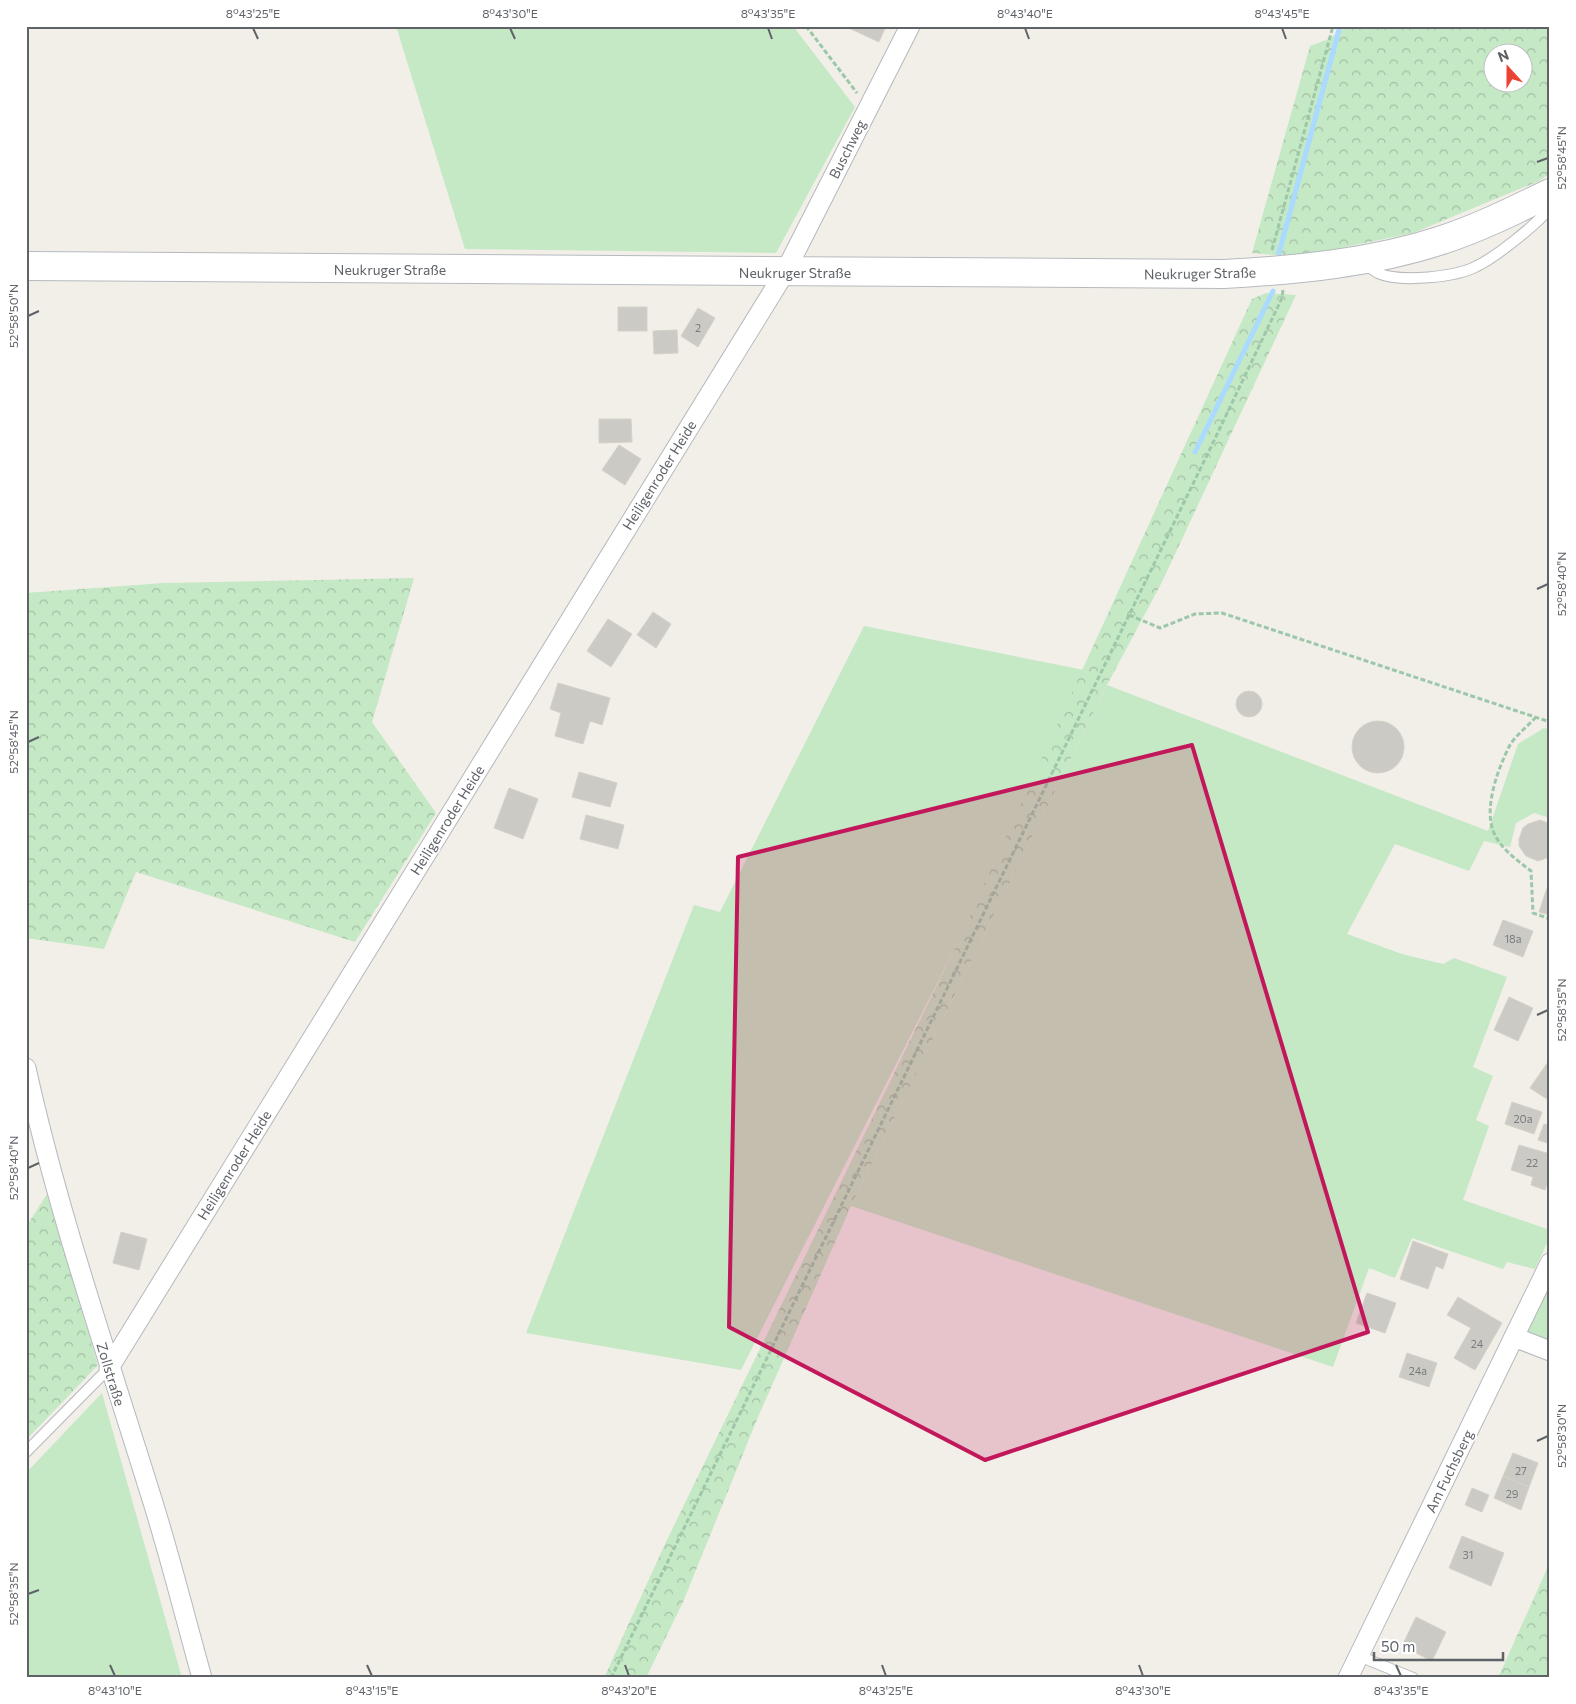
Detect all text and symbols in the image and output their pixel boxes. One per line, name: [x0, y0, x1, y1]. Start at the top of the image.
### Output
text: 8°43'25"E: [226, 6, 280, 20]
text: 8°43'30"E: [482, 6, 538, 20]
text: 8°43'35"E: [741, 6, 795, 20]
text: 8°43'40"E: [997, 6, 1053, 20]
text: 8°43'45"E: [1254, 6, 1310, 20]
north arrow: [1484, 42, 1534, 92]
text: N: [1495, 46, 1511, 65]
street label: Buschweg: [825, 116, 869, 181]
text: 52°58'45"N: [1554, 126, 1568, 190]
street label: Neukruger Straße: [334, 261, 446, 278]
street label: Neukruger Straße: [739, 264, 851, 281]
street label: Neukruger Straße: [1144, 264, 1256, 282]
text: 52°58'50"N: [6, 284, 20, 348]
house number: 2: [695, 321, 701, 334]
street label: Heiligenroder Heide: [618, 417, 700, 533]
text: 52°58'40"N: [1554, 552, 1568, 616]
text: 52°58'45"N: [6, 710, 20, 774]
street label: Heiligenroder Heide: [406, 762, 488, 878]
house number: 18a: [1504, 932, 1522, 945]
text: 52°58'35"N: [1554, 978, 1568, 1042]
street label: Heiligenroder Heide: [193, 1107, 275, 1223]
house number: 20a: [1513, 1112, 1533, 1125]
text: 52°58'40"N: [6, 1136, 20, 1200]
house number: 22: [1526, 1156, 1538, 1169]
house number: 24: [1471, 1337, 1484, 1350]
street label: Zollstraße: [93, 1340, 129, 1408]
house number: 24a: [1409, 1364, 1427, 1377]
text: 52°58'30"N: [1554, 1404, 1568, 1468]
street label: Am Fuchsberg: [1422, 1426, 1477, 1515]
house number: 27: [1515, 1464, 1527, 1477]
house number: 29: [1506, 1487, 1519, 1500]
house number: 31: [1463, 1548, 1473, 1561]
text: 52°58'35"N: [6, 1562, 20, 1626]
scale bar: [1374, 1629, 1502, 1661]
text: 50 m: [1381, 1637, 1415, 1655]
text: 8°43'10"E: [88, 1683, 142, 1697]
text: 8°43'15"E: [346, 1683, 398, 1697]
text: 8°43'20"E: [601, 1683, 657, 1697]
text: 8°43'25"E: [859, 1683, 913, 1697]
text: 8°43'30"E: [1115, 1683, 1171, 1697]
text: 8°43'35"E: [1374, 1683, 1428, 1697]

